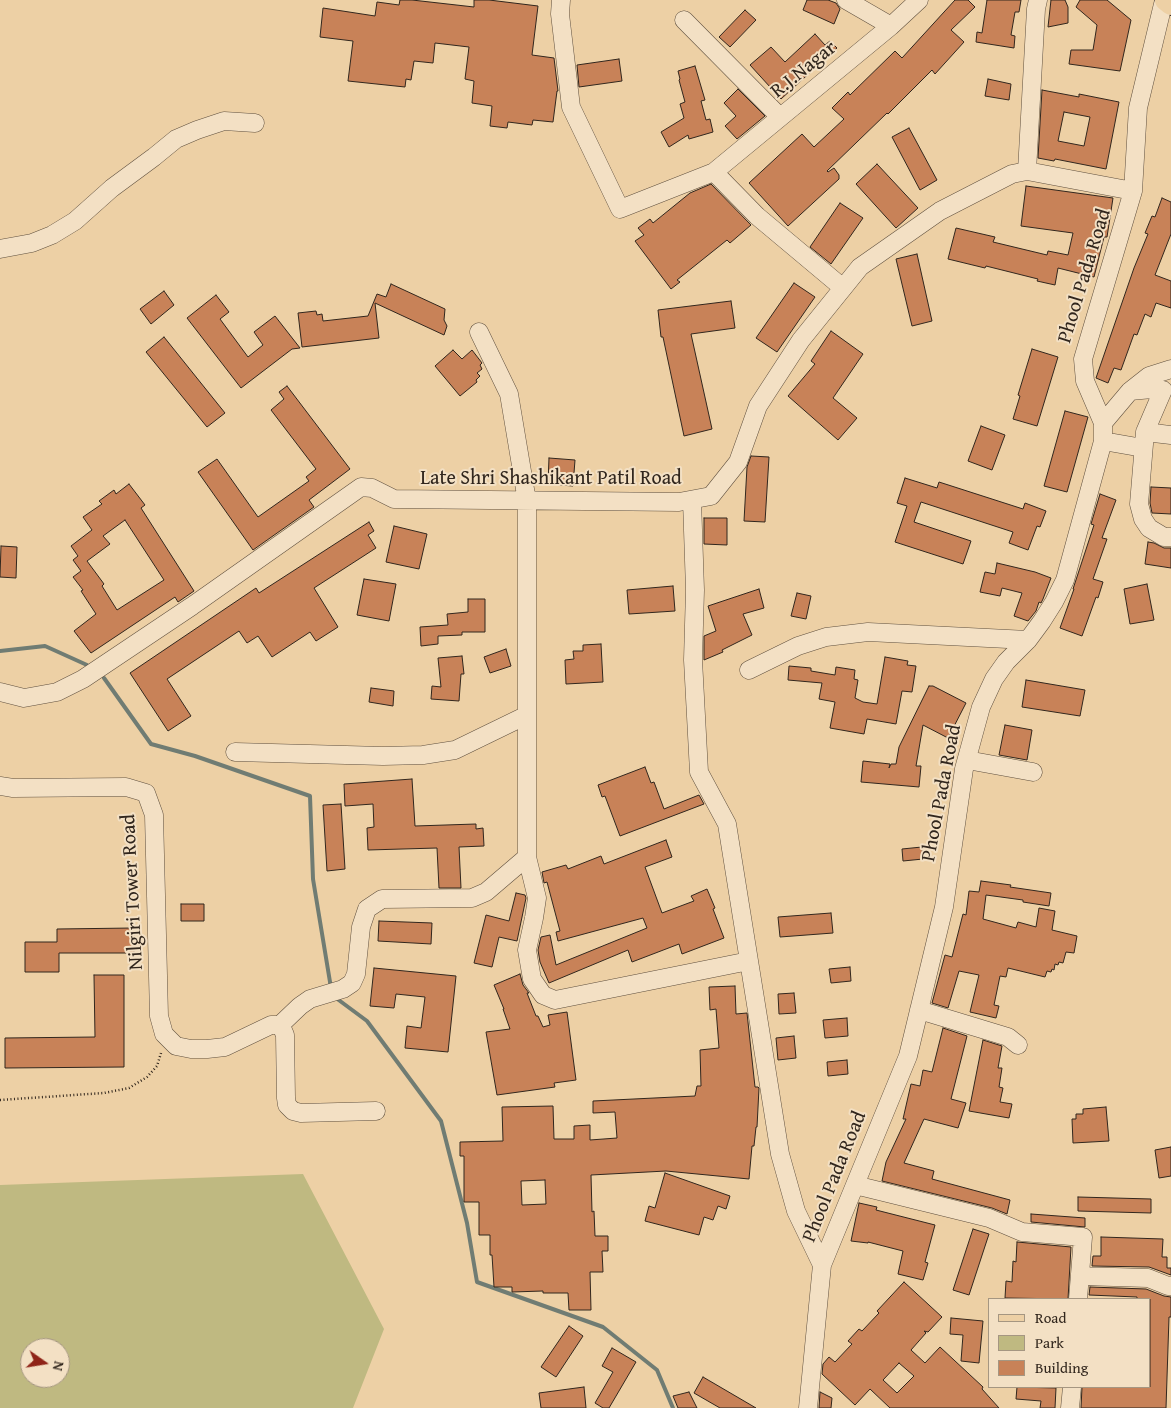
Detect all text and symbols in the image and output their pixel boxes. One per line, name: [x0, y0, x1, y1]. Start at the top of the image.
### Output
street label: R.J.Nagar: [766, 36, 842, 104]
street label: Phool Pada Road: [1053, 206, 1117, 346]
street label: Late Shri Shashikant Patil Road: [420, 467, 682, 491]
street label: Phool Pada Road: [917, 722, 967, 864]
street label: Nilgiri Tower Road: [117, 813, 149, 971]
street label: Phool Pada Road: [798, 1108, 872, 1246]
legend: [988, 1298, 1151, 1388]
text: Road: [1035, 1307, 1066, 1328]
text: Park: [1035, 1332, 1064, 1353]
north arrow: [20, 1338, 70, 1388]
text: Building: [1035, 1357, 1088, 1378]
text: N: [48, 1359, 69, 1373]

